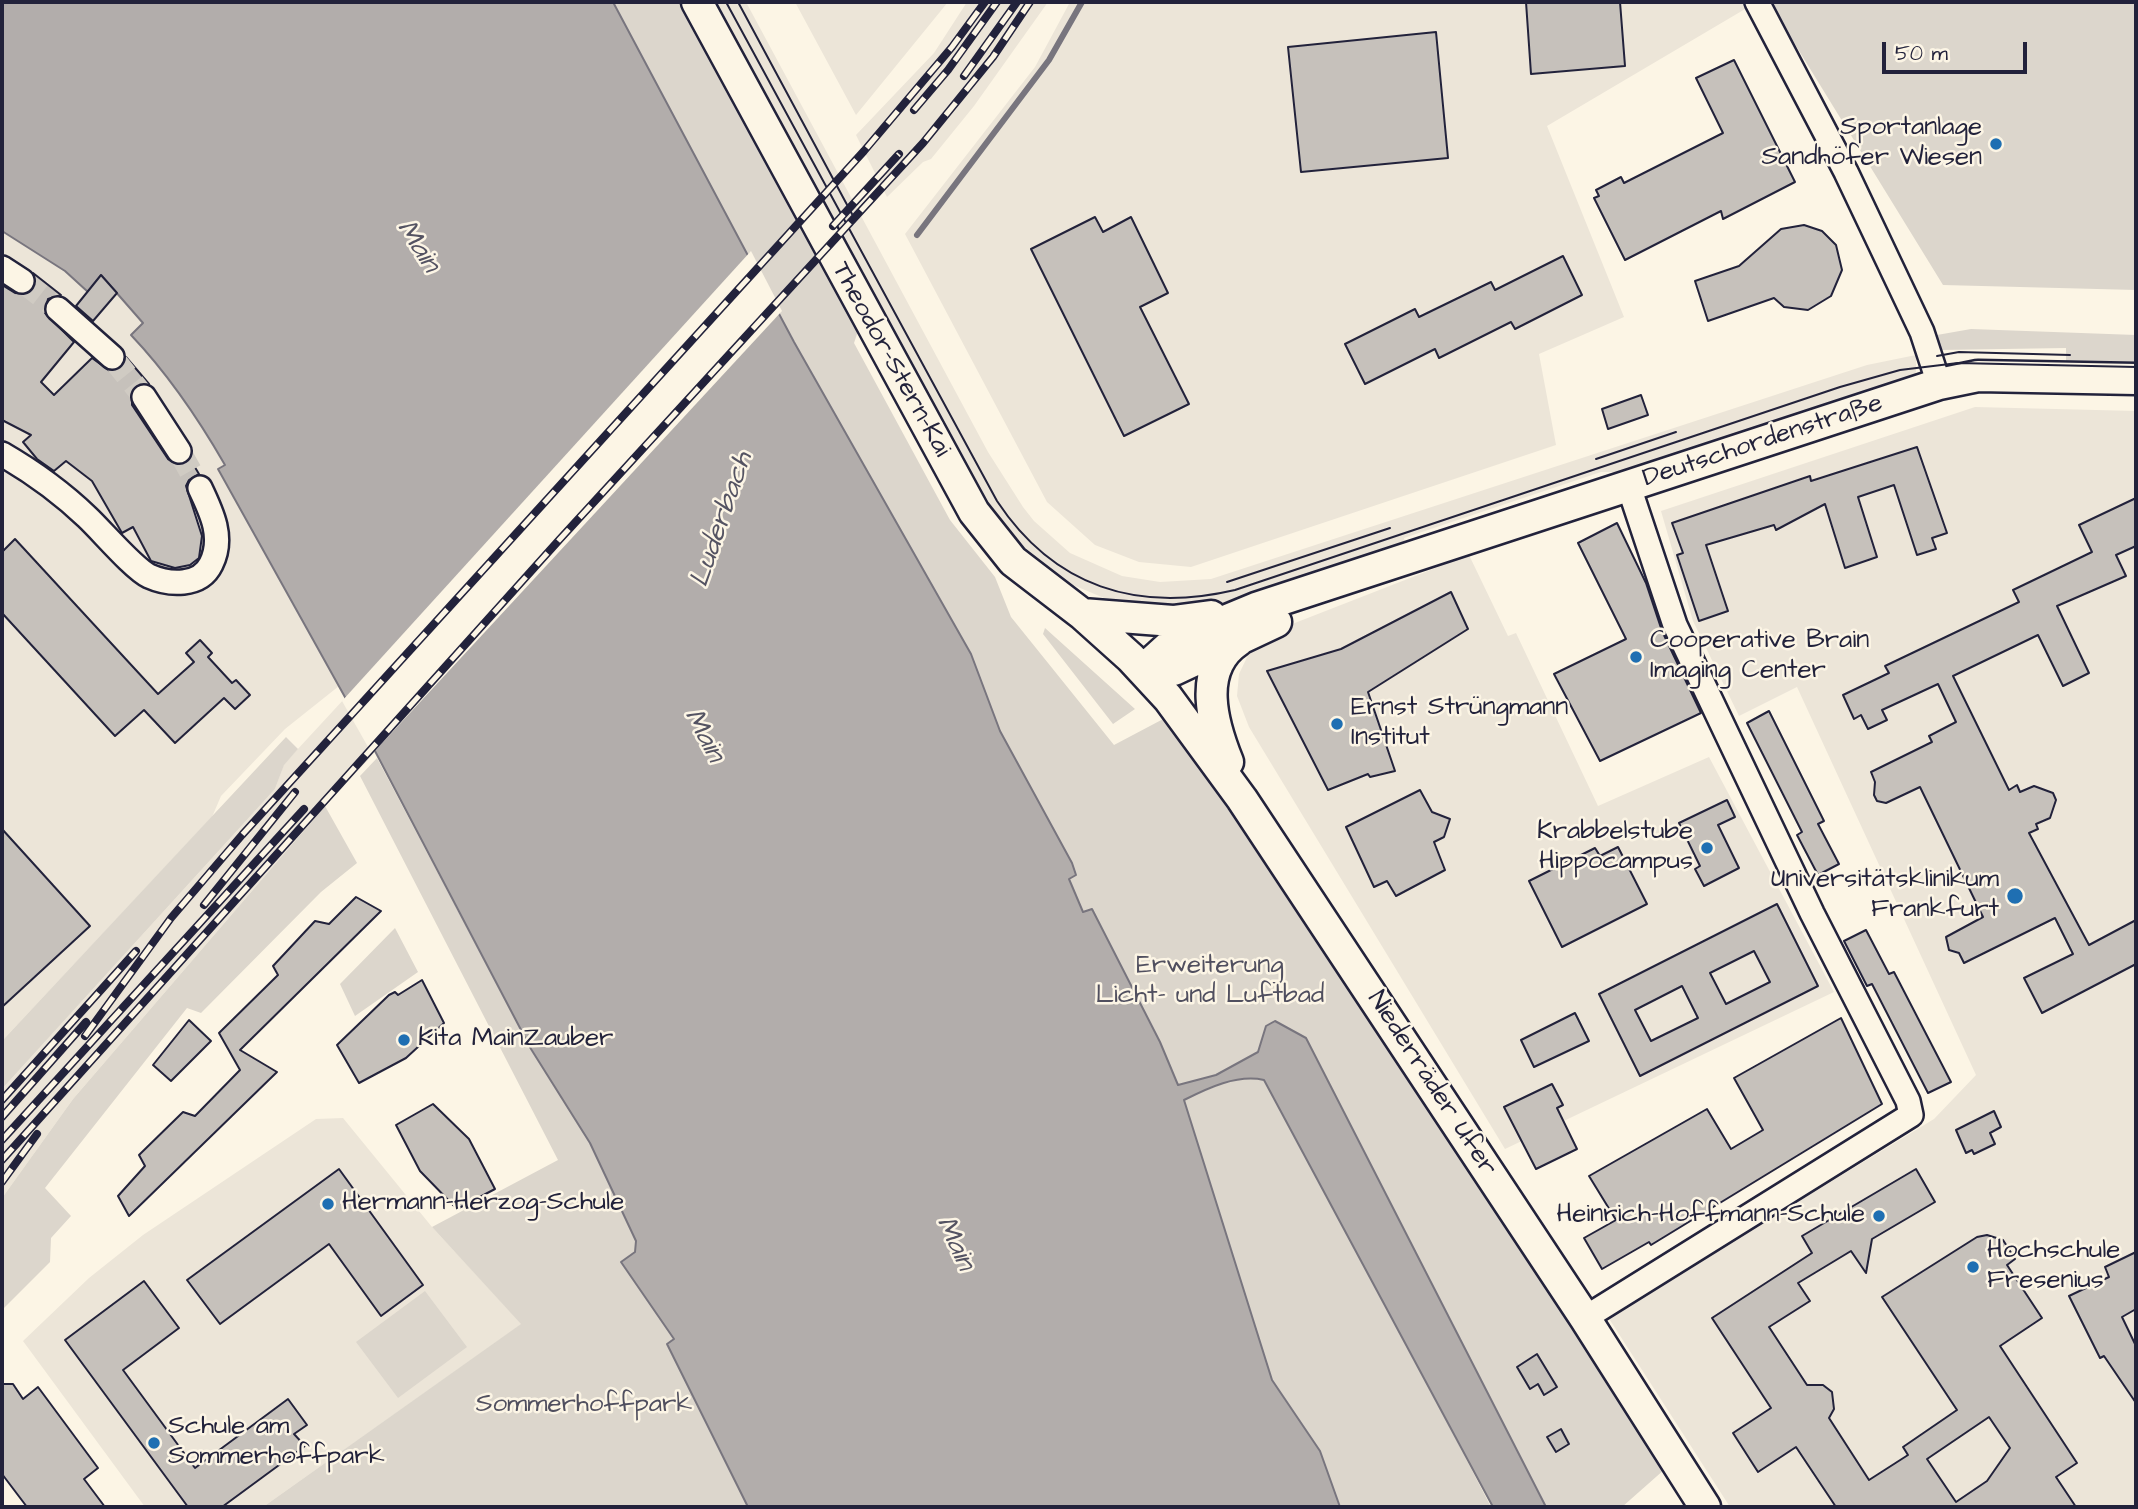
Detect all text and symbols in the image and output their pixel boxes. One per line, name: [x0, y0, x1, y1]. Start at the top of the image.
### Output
scale bar: [1886, 28, 2031, 72]
text: 50 m: [1895, 39, 1948, 68]
place label: Sportanlage Sandhöfer Wiesen: [1761, 113, 1982, 174]
marker: Sportanlage Sandhöfer Wiesen: [1988, 136, 2004, 152]
water label: Main: [388, 215, 446, 279]
street label: Theodor-Stern-Kai: [824, 257, 956, 463]
street label: Deutschordenstraße: [1639, 389, 1887, 495]
water label: Luderbach: [684, 448, 762, 592]
place label: Cooperative Brain Imaging Center: [1650, 626, 1869, 688]
marker: Cooperative Brain Imaging Center: [1628, 649, 1644, 665]
place label: Ernst Strüngmann Institut: [1351, 693, 1568, 754]
water label: Main: [675, 704, 731, 768]
marker: Ernst Strüngmann Institut: [1329, 716, 1345, 732]
place label: Krabbelstube Hippocampus: [1537, 817, 1693, 878]
marker: Krabbelstube Hippocampus: [1699, 840, 1715, 856]
place label: Universitätsklinikum Frankfurt: [1771, 865, 1999, 926]
marker: Universitätsklinikum Frankfurt: [2005, 886, 2025, 906]
park label: Erweiterung Licht- und Luftbad: [1096, 951, 1324, 1012]
street label: Niederräder Ufer: [1360, 986, 1502, 1182]
place label: Kita MainZauber: [418, 1024, 613, 1056]
marker: Kita MainZauber: [396, 1032, 412, 1048]
place label: Hermann-Herzog-Schule: [342, 1188, 624, 1220]
marker: Hermann-Herzog-Schule: [320, 1196, 336, 1212]
place label: Heinrich-Hoffmann-Schule: [1556, 1200, 1865, 1232]
marker: Heinrich-Hoffmann-Schule: [1871, 1208, 1887, 1224]
water label: Main: [927, 1212, 981, 1276]
place label: Hochschule Fresenius: [1987, 1236, 2120, 1298]
marker: Hochschule Fresenius: [1965, 1259, 1981, 1275]
park label: Sommerhoffpark: [476, 1390, 692, 1422]
place label: Schule am Sommerhoffpark: [168, 1412, 385, 1474]
marker: Schule am Sommerhoffpark: [146, 1435, 162, 1451]

